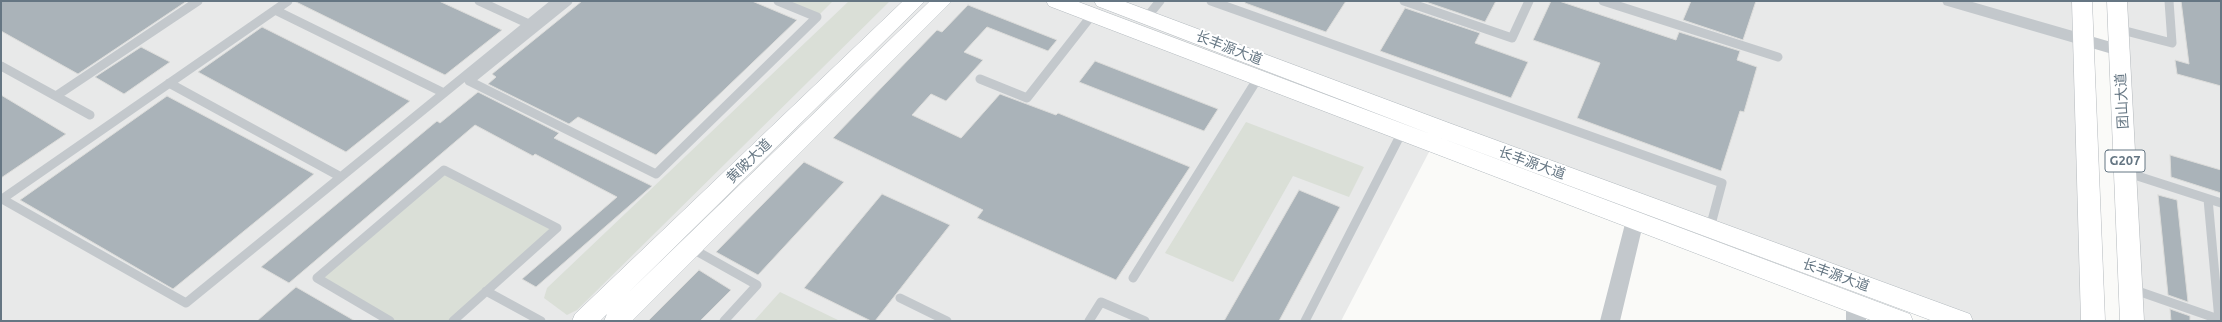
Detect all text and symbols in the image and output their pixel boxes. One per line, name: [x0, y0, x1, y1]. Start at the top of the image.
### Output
street label: 长丰源大道: [1193, 28, 1265, 68]
street label: 团山大道: [2112, 73, 2132, 129]
street label: 黄陂大道: [723, 136, 775, 186]
street label: 长丰源大道: [1496, 143, 1568, 183]
road number: G207: [2105, 150, 2145, 172]
street label: 长丰源大道: [1800, 255, 1872, 295]

